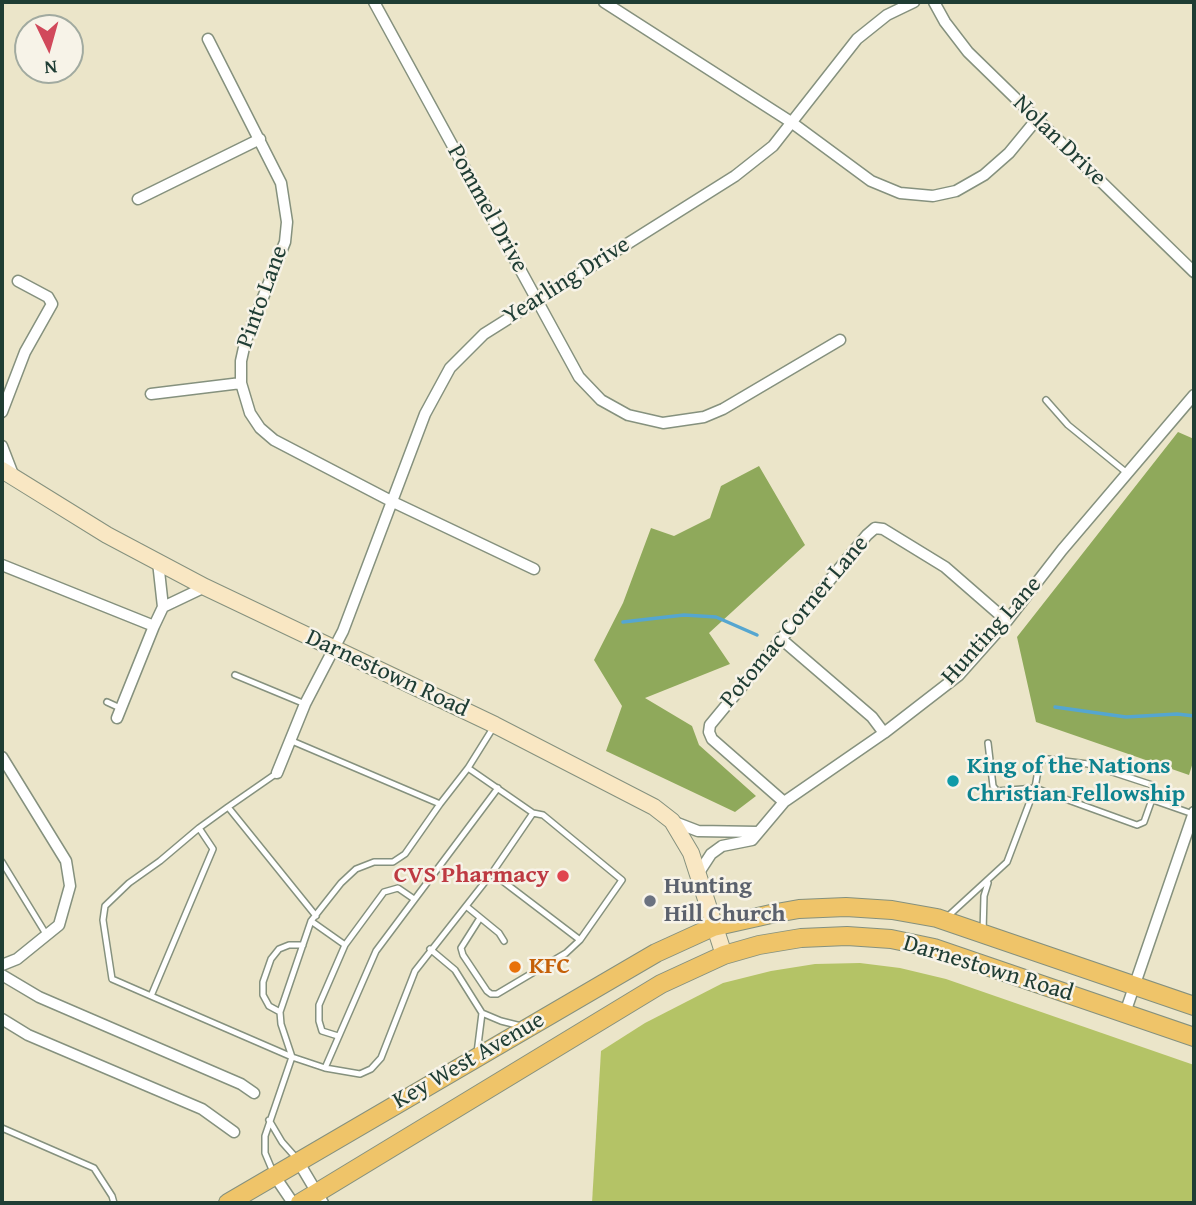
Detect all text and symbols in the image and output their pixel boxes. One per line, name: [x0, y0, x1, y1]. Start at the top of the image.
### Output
north arrow: [14, 14, 84, 84]
text: N: [43, 53, 58, 82]
street label: Nolan Drive: [1006, 89, 1112, 193]
street label: Pommel Drive: [440, 140, 534, 278]
street label: Yearling Drive: [499, 231, 635, 331]
street label: Pinto Lane: [231, 242, 295, 352]
street label: Potomac Corner Lane: [715, 530, 875, 714]
street label: Hunting Lane: [936, 571, 1048, 691]
street label: Darnestown Road: [301, 624, 473, 724]
place label: King of the Nations Christian Fellowship: [967, 753, 1185, 809]
marker: King of the Nations Christian Fellowship: [945, 773, 961, 789]
place label: CVS Pharmacy: [394, 862, 549, 890]
marker: CVS Pharmacy: [555, 868, 571, 884]
place label: Hunting Hill Church: [664, 873, 785, 929]
marker: Hunting Hill Church: [642, 893, 658, 909]
street label: Darnestown Road: [899, 929, 1077, 1009]
place label: KFC: [529, 953, 570, 981]
marker: KFC: [507, 959, 523, 975]
street label: Key West Avenue: [388, 1006, 550, 1116]

